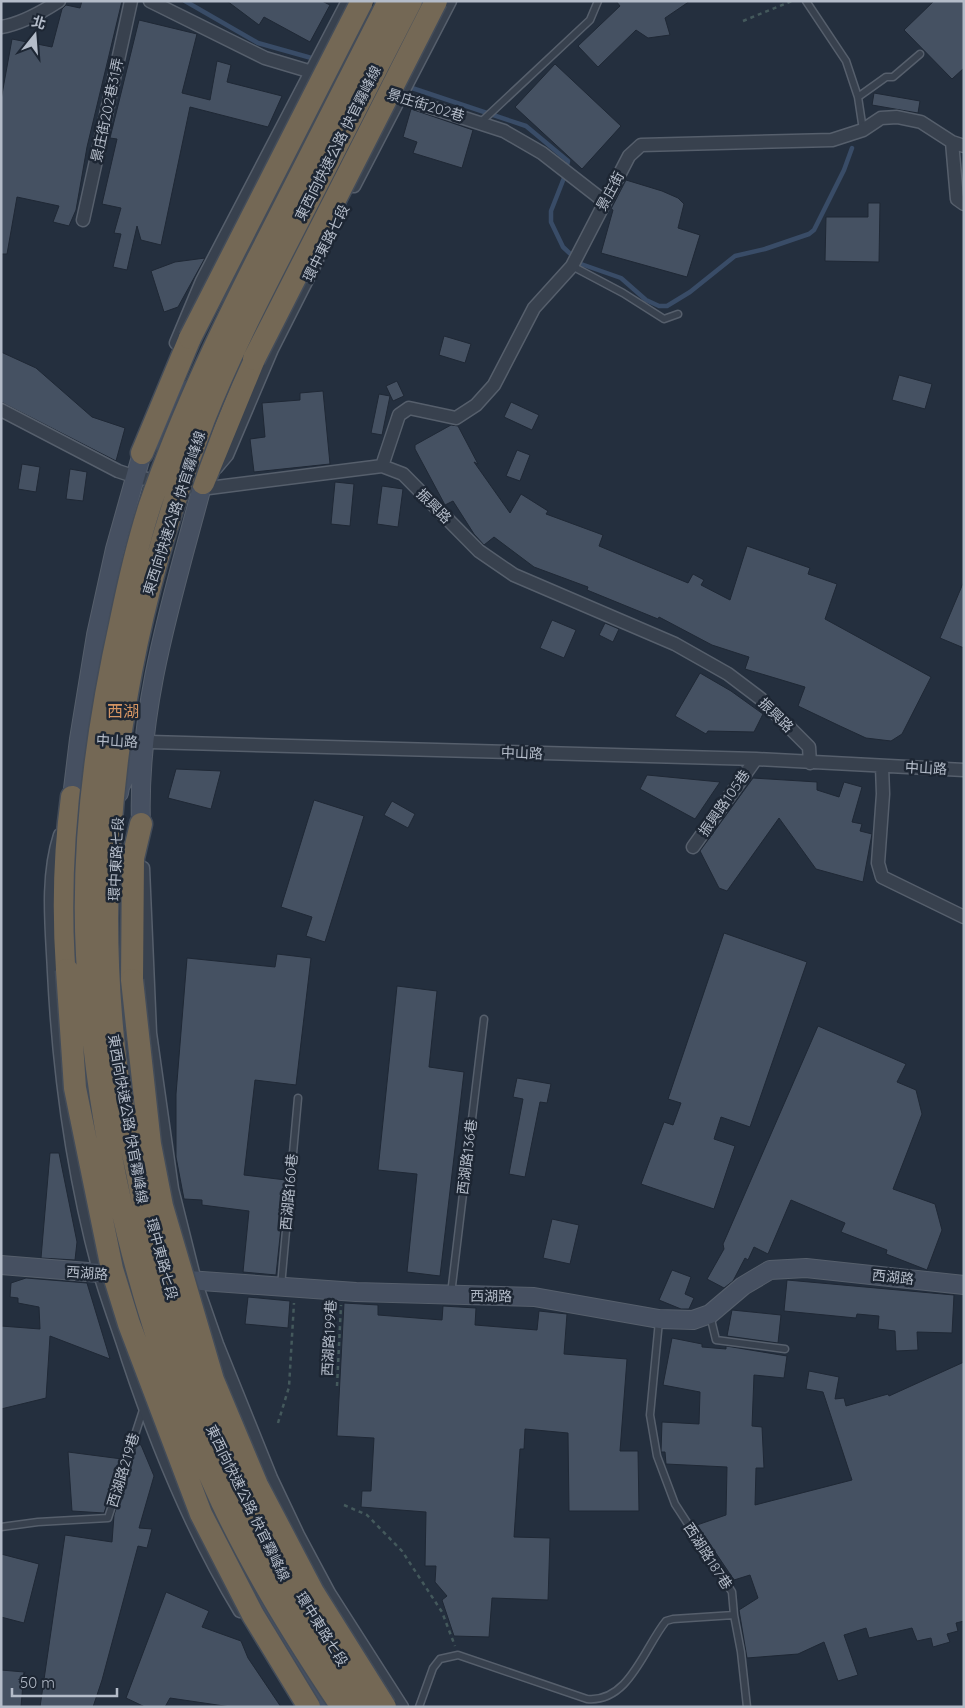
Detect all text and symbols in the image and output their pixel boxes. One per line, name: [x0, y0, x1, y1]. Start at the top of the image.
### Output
north arrow: [10, 10, 60, 60]
text: 北: [29, 12, 48, 33]
street label: 景庄街202巷31弄: [87, 56, 127, 164]
street label: 東西向快速公路 快官霧峰線: [291, 62, 385, 224]
street label: 景庄街202巷: [385, 85, 467, 125]
street label: 景庄街: [592, 168, 628, 214]
street label: 環中東路七段: [299, 201, 353, 285]
street label: 東西向快速公路 快官霧峰線: [139, 429, 209, 597]
street label: 振興路: [413, 485, 455, 527]
street label: 振興路: [755, 694, 797, 736]
district label: 西湖: [107, 701, 139, 721]
street label: 中山路: [96, 731, 138, 751]
street label: 中山路: [501, 743, 543, 763]
street label: 中山路: [905, 758, 947, 778]
street label: 振興路105巷: [695, 766, 753, 840]
street label: 環中東路七段: [105, 817, 127, 901]
street label: 東西向快速公路 快官霧峰線: [104, 1033, 152, 1205]
street label: 西湖路136巷: [453, 1118, 481, 1196]
street label: 西湖路160巷: [277, 1153, 301, 1231]
street label: 環中東路七段: [142, 1216, 182, 1302]
street label: 西湖路: [65, 1263, 109, 1283]
street label: 西湖路: [871, 1266, 915, 1288]
street label: 西湖路: [470, 1287, 512, 1305]
street label: 西湖路199巷: [318, 1299, 340, 1377]
street label: 東西向快速公路 快官霧峰線: [202, 1422, 294, 1584]
street label: 西湖路219巷: [103, 1431, 143, 1509]
street label: 西湖路187巷: [680, 1519, 736, 1593]
street label: 環中東路七段: [292, 1589, 352, 1669]
scale bar: [12, 1666, 118, 1698]
text: 50 m: [20, 1673, 55, 1692]

